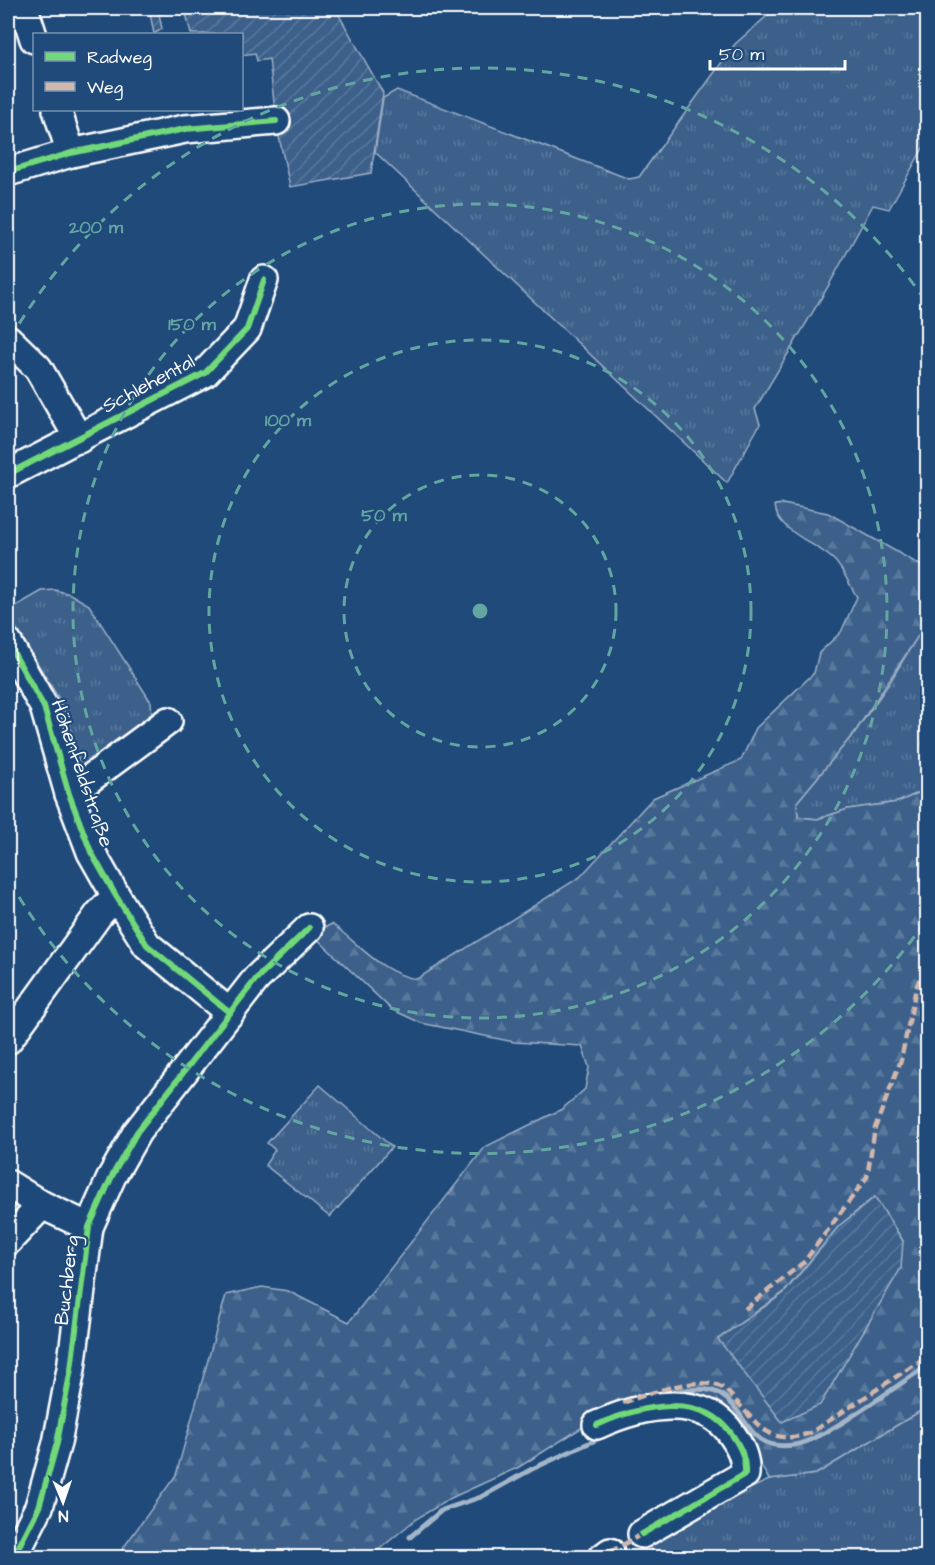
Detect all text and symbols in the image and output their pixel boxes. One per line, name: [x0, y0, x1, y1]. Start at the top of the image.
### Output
legend: [33, 33, 243, 111]
scale bar: [710, 33, 845, 71]
text: 50 m: [719, 42, 764, 67]
text: Radweg: [87, 45, 152, 71]
text: Weg: [87, 75, 123, 101]
text: 200 m: [68, 215, 124, 240]
text: 150 m: [168, 312, 217, 337]
street label: Schlehental: [97, 348, 200, 420]
text: 100 m: [265, 408, 312, 433]
text: 50 m: [361, 503, 408, 528]
centre of rings: [470, 601, 490, 621]
street label: Höhenfeldstraße: [44, 696, 121, 851]
street label: Buchberg: [48, 1234, 87, 1327]
north arrow: [33, 1472, 93, 1532]
text: N: [58, 1505, 69, 1527]

